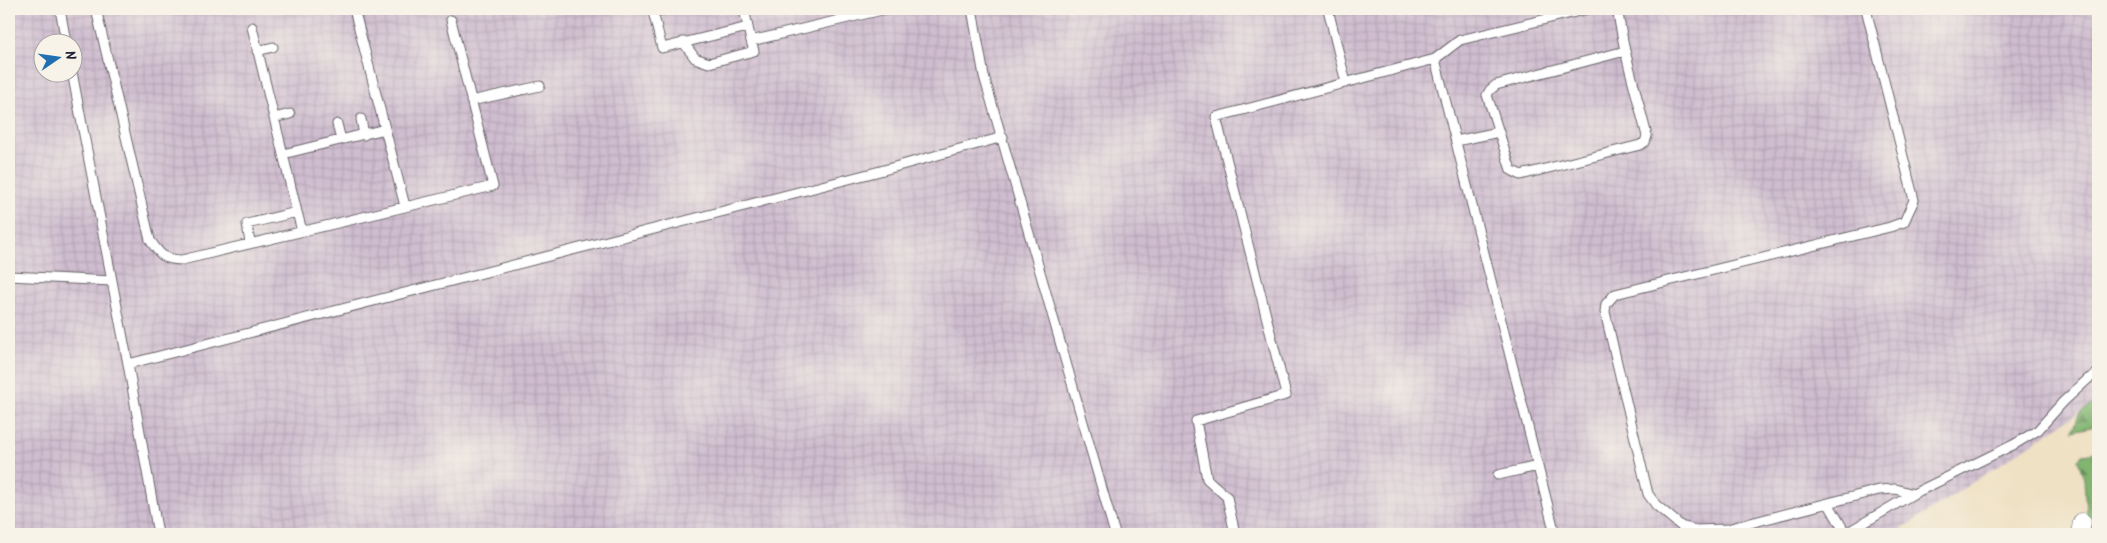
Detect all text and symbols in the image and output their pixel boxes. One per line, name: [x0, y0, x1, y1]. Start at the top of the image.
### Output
north arrow: [32, 32, 82, 82]
text: N: [58, 49, 81, 62]

